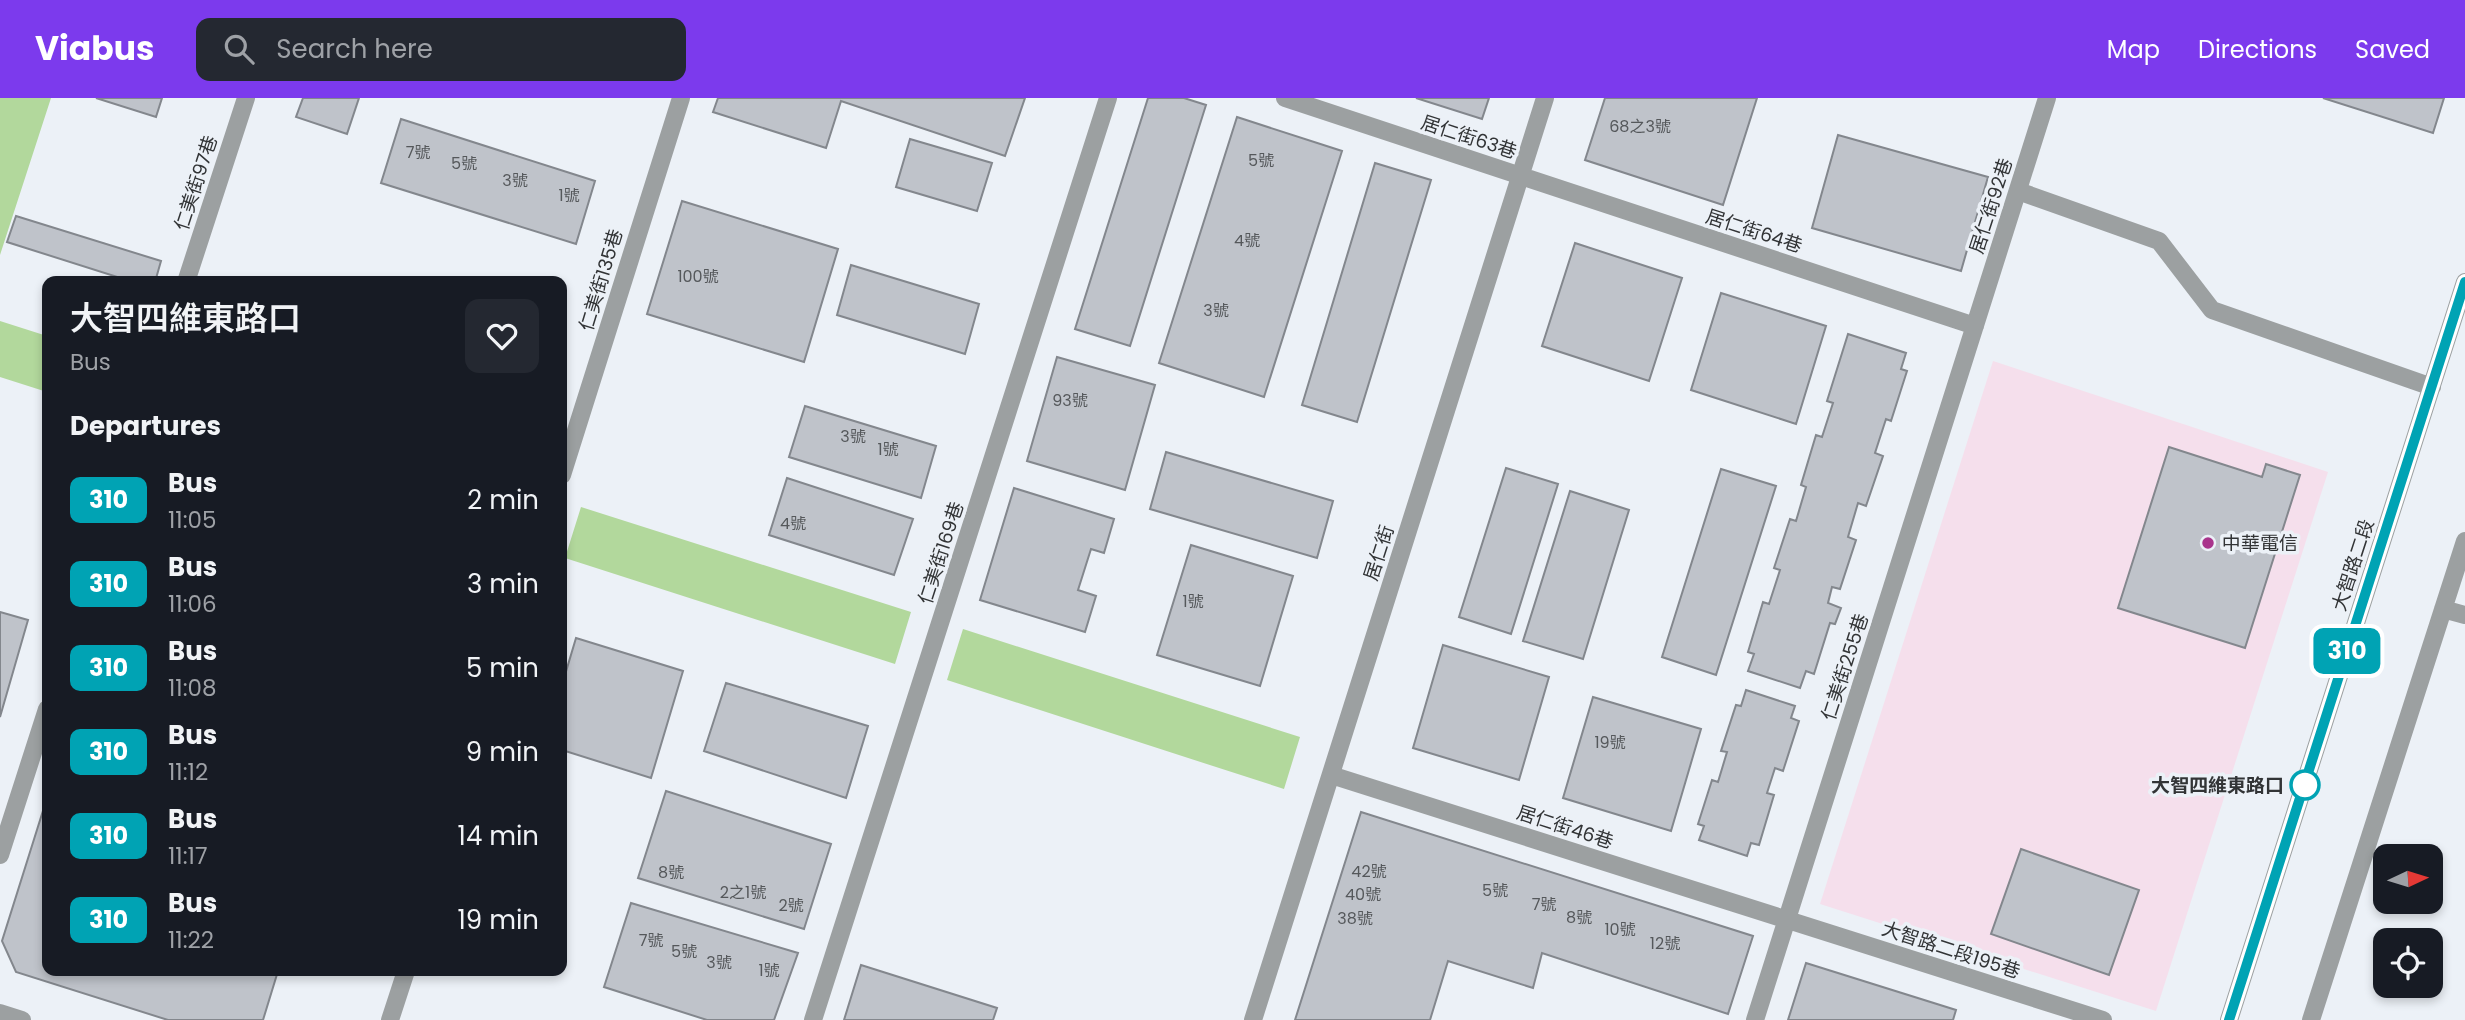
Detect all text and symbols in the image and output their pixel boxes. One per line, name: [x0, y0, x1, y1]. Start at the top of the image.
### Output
search box: [196, 18, 686, 81]
text: Viabus: [35, 25, 154, 72]
icon: search: [220, 30, 258, 68]
text: Search here: [276, 31, 433, 67]
text: Map: [2107, 33, 2160, 66]
text: Directions: [2198, 33, 2317, 66]
text: Saved: [2355, 33, 2430, 66]
street label: 居仁街63巷: [1418, 109, 1520, 165]
house number: 68之3號: [1609, 115, 1671, 138]
street label: 仁美街97巷: [168, 132, 224, 234]
house number: 7號: [406, 141, 430, 164]
house number: 5號: [1248, 149, 1274, 172]
house number: 5號: [451, 152, 477, 175]
street label: 居仁街92巷: [1963, 155, 2019, 257]
house number: 3號: [502, 169, 528, 192]
house number: 1號: [558, 184, 580, 207]
street label: 居仁街64巷: [1702, 203, 1806, 259]
street label: 仁美街135巷: [573, 226, 629, 334]
house number: 4號: [1234, 229, 1260, 252]
house number: 100號: [677, 265, 719, 288]
text: 大智四維東路口: [70, 295, 301, 342]
button: heart: [465, 299, 539, 373]
house number: 3號: [1203, 299, 1229, 322]
text: Bus: [70, 346, 111, 378]
house number: 93號: [1052, 389, 1088, 412]
text: Departures: [70, 408, 221, 444]
house number: 3號: [840, 425, 866, 448]
house number: 1號: [877, 438, 899, 461]
text: Bus: [168, 465, 217, 501]
text: 2 min: [467, 482, 539, 518]
text: 310: [89, 483, 128, 516]
street label: 仁美街169巷: [912, 498, 970, 608]
text: 11:05: [168, 504, 217, 536]
house number: 4號: [780, 512, 806, 535]
street label: 大智路二段: [2325, 516, 2381, 614]
street label: 居仁街: [1357, 522, 1401, 584]
place label: 中華電信: [2222, 530, 2298, 557]
marker: 中華電信: [2200, 535, 2216, 551]
text: Bus: [168, 549, 217, 585]
text: 3 min: [467, 566, 539, 602]
text: 310: [89, 567, 128, 600]
text: 11:06: [168, 588, 217, 620]
house number: 1號: [1182, 590, 1204, 613]
street label: 仁美街255巷: [1815, 610, 1875, 724]
line badge: 310: [2307, 628, 2387, 674]
text: Bus: [168, 633, 217, 669]
text: 310: [2327, 634, 2367, 667]
text: 5 min: [466, 650, 539, 686]
text: 310: [89, 651, 128, 684]
text: 11:08: [168, 672, 217, 704]
text: Bus: [168, 717, 217, 753]
house number: 19號: [1594, 731, 1626, 754]
text: 9 min: [466, 734, 539, 770]
text: 310: [89, 735, 128, 768]
text: 11:12: [168, 756, 208, 788]
marker: 大智四維東路口: [2290, 770, 2320, 800]
place label: 大智四維東路口: [2151, 772, 2284, 799]
street label: 居仁街46巷: [1513, 799, 1617, 855]
text: Bus: [168, 801, 217, 837]
text: 14 min: [458, 818, 539, 854]
text: 310: [89, 819, 128, 852]
text: 11:17: [168, 840, 208, 872]
north arrow: [2373, 844, 2443, 914]
map controls: [2373, 844, 2443, 998]
house number: 42號: [1351, 860, 1387, 883]
house number: 8號: [658, 861, 684, 884]
house number: 5號: [1482, 879, 1508, 902]
house number: 2之1號: [720, 881, 766, 904]
house number: 40號: [1345, 883, 1381, 906]
text: Bus: [168, 885, 217, 921]
house number: 7號: [1532, 893, 1556, 916]
house number: 2號: [778, 894, 804, 917]
text: 19 min: [458, 902, 539, 938]
text: 310: [89, 903, 128, 936]
house number: 8號: [1566, 906, 1592, 929]
house number: 38號: [1337, 907, 1373, 930]
street label: 大智路二段195巷: [1878, 915, 2024, 985]
house number: 10號: [1604, 918, 1636, 941]
text: 11:22: [168, 924, 214, 956]
button: locate: [2373, 928, 2443, 998]
house number: 7號: [639, 929, 663, 952]
house number: 12號: [1650, 932, 1680, 955]
house number: 5號: [671, 940, 697, 963]
house number: 3號: [706, 951, 732, 974]
house number: 1號: [758, 959, 780, 982]

